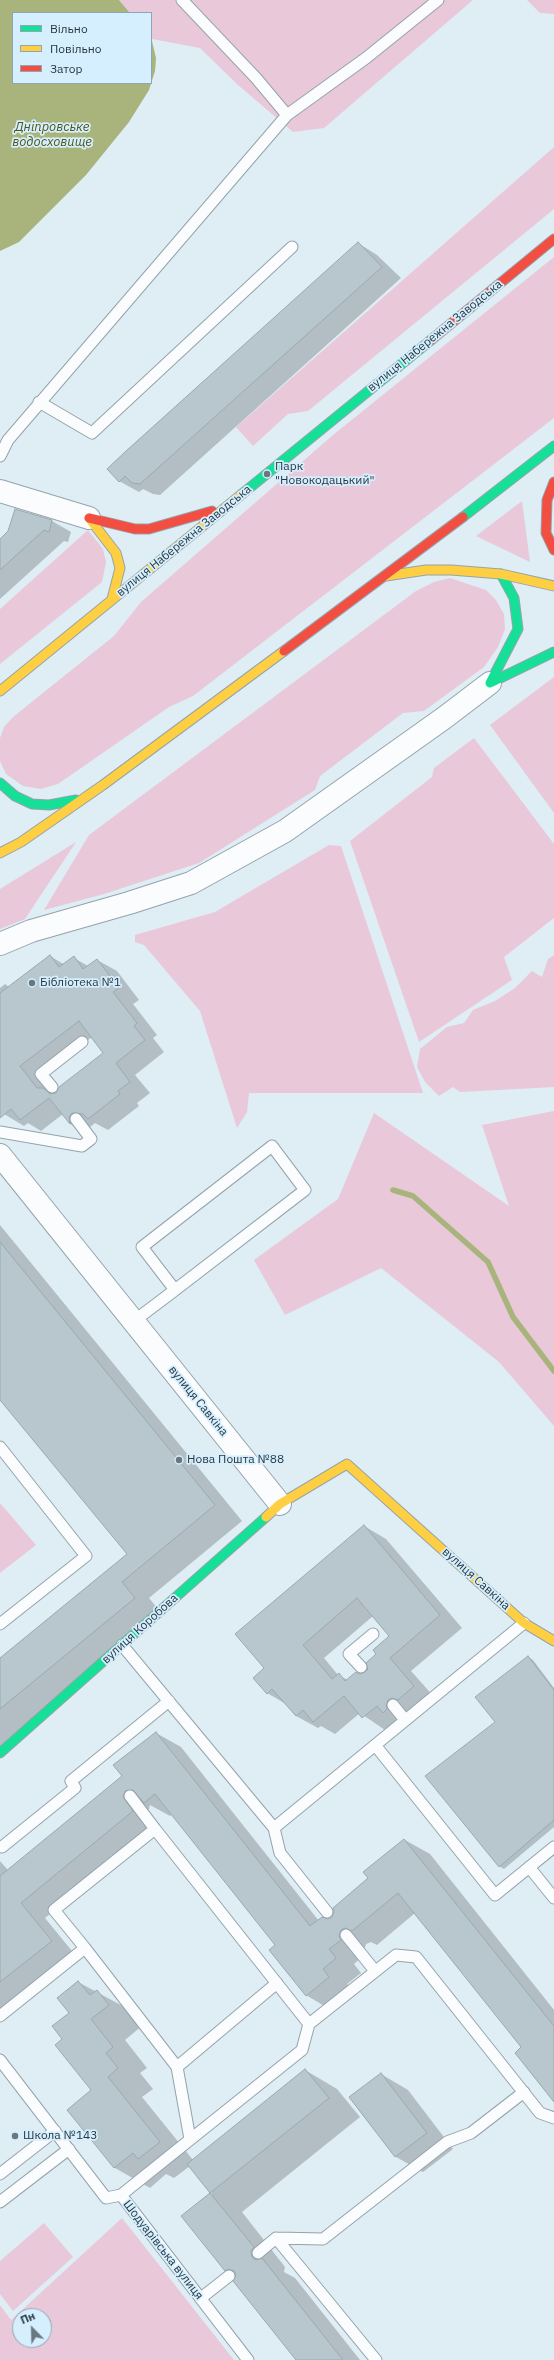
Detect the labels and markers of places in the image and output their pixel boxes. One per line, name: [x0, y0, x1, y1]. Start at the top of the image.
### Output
place label: Парк "Новокодацький": [275, 460, 375, 488]
marker: Парк "Новокодацький": [262, 469, 272, 479]
place label: Бібліотека №1: [40, 976, 121, 990]
marker: Бібліотека №1: [27, 978, 37, 988]
place label: Нова Пошта №88: [187, 1453, 284, 1467]
marker: Нова Пошта №88: [174, 1455, 184, 1465]
place label: Школа №143: [23, 2129, 97, 2143]
marker: Школа №143: [10, 2131, 20, 2141]

